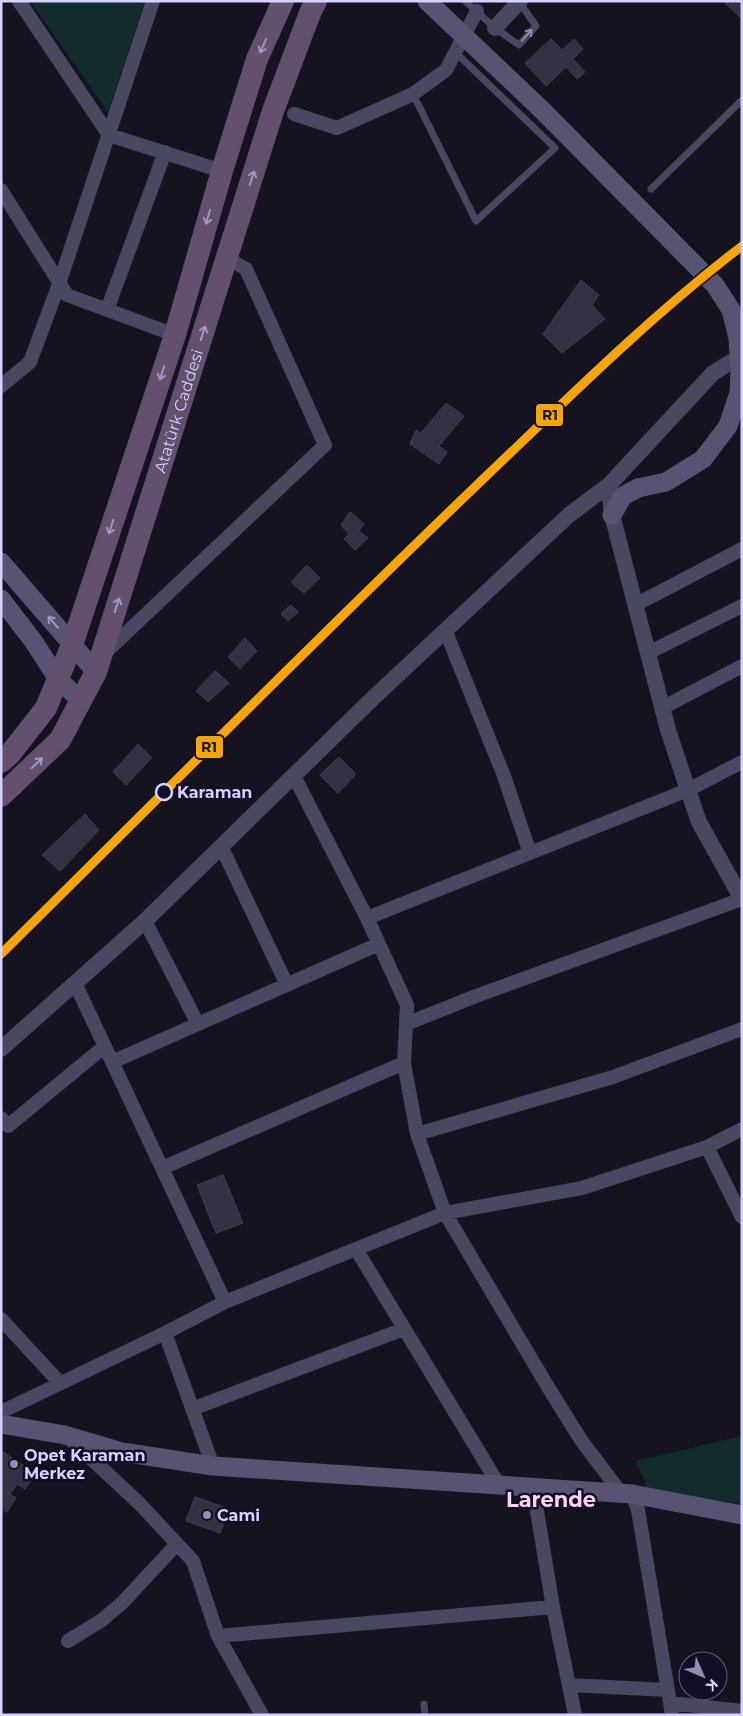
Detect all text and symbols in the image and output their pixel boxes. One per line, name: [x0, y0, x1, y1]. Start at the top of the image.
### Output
one-way arrow: [521, 29, 533, 42]
one-way arrow: [258, 38, 268, 53]
one-way arrow: [248, 171, 257, 187]
one-way arrow: [203, 209, 213, 225]
one-way arrow: [199, 326, 209, 342]
street label: Atatürk Caddesi: [150, 347, 207, 475]
one-way arrow: [157, 365, 166, 380]
line badge: R1: [535, 403, 564, 427]
text: R1: [542, 406, 558, 424]
one-way arrow: [106, 519, 115, 534]
one-way arrow: [113, 597, 123, 613]
one-way arrow: [48, 616, 59, 629]
line badge: R1: [195, 735, 224, 759]
text: R1: [201, 738, 217, 756]
one-way arrow: [30, 757, 43, 769]
marker: Karaman: [155, 783, 173, 801]
place label: Karaman: [177, 783, 252, 802]
place label: Opet Karaman Merkez: [24, 1446, 146, 1483]
marker: Opet Karaman Merkez: [8, 1458, 20, 1470]
district label: Larende: [506, 1487, 596, 1512]
place label: Cami: [217, 1506, 260, 1525]
marker: Cami: [201, 1509, 213, 1521]
north arrow: [678, 1651, 728, 1701]
text: K: [702, 1675, 722, 1696]

